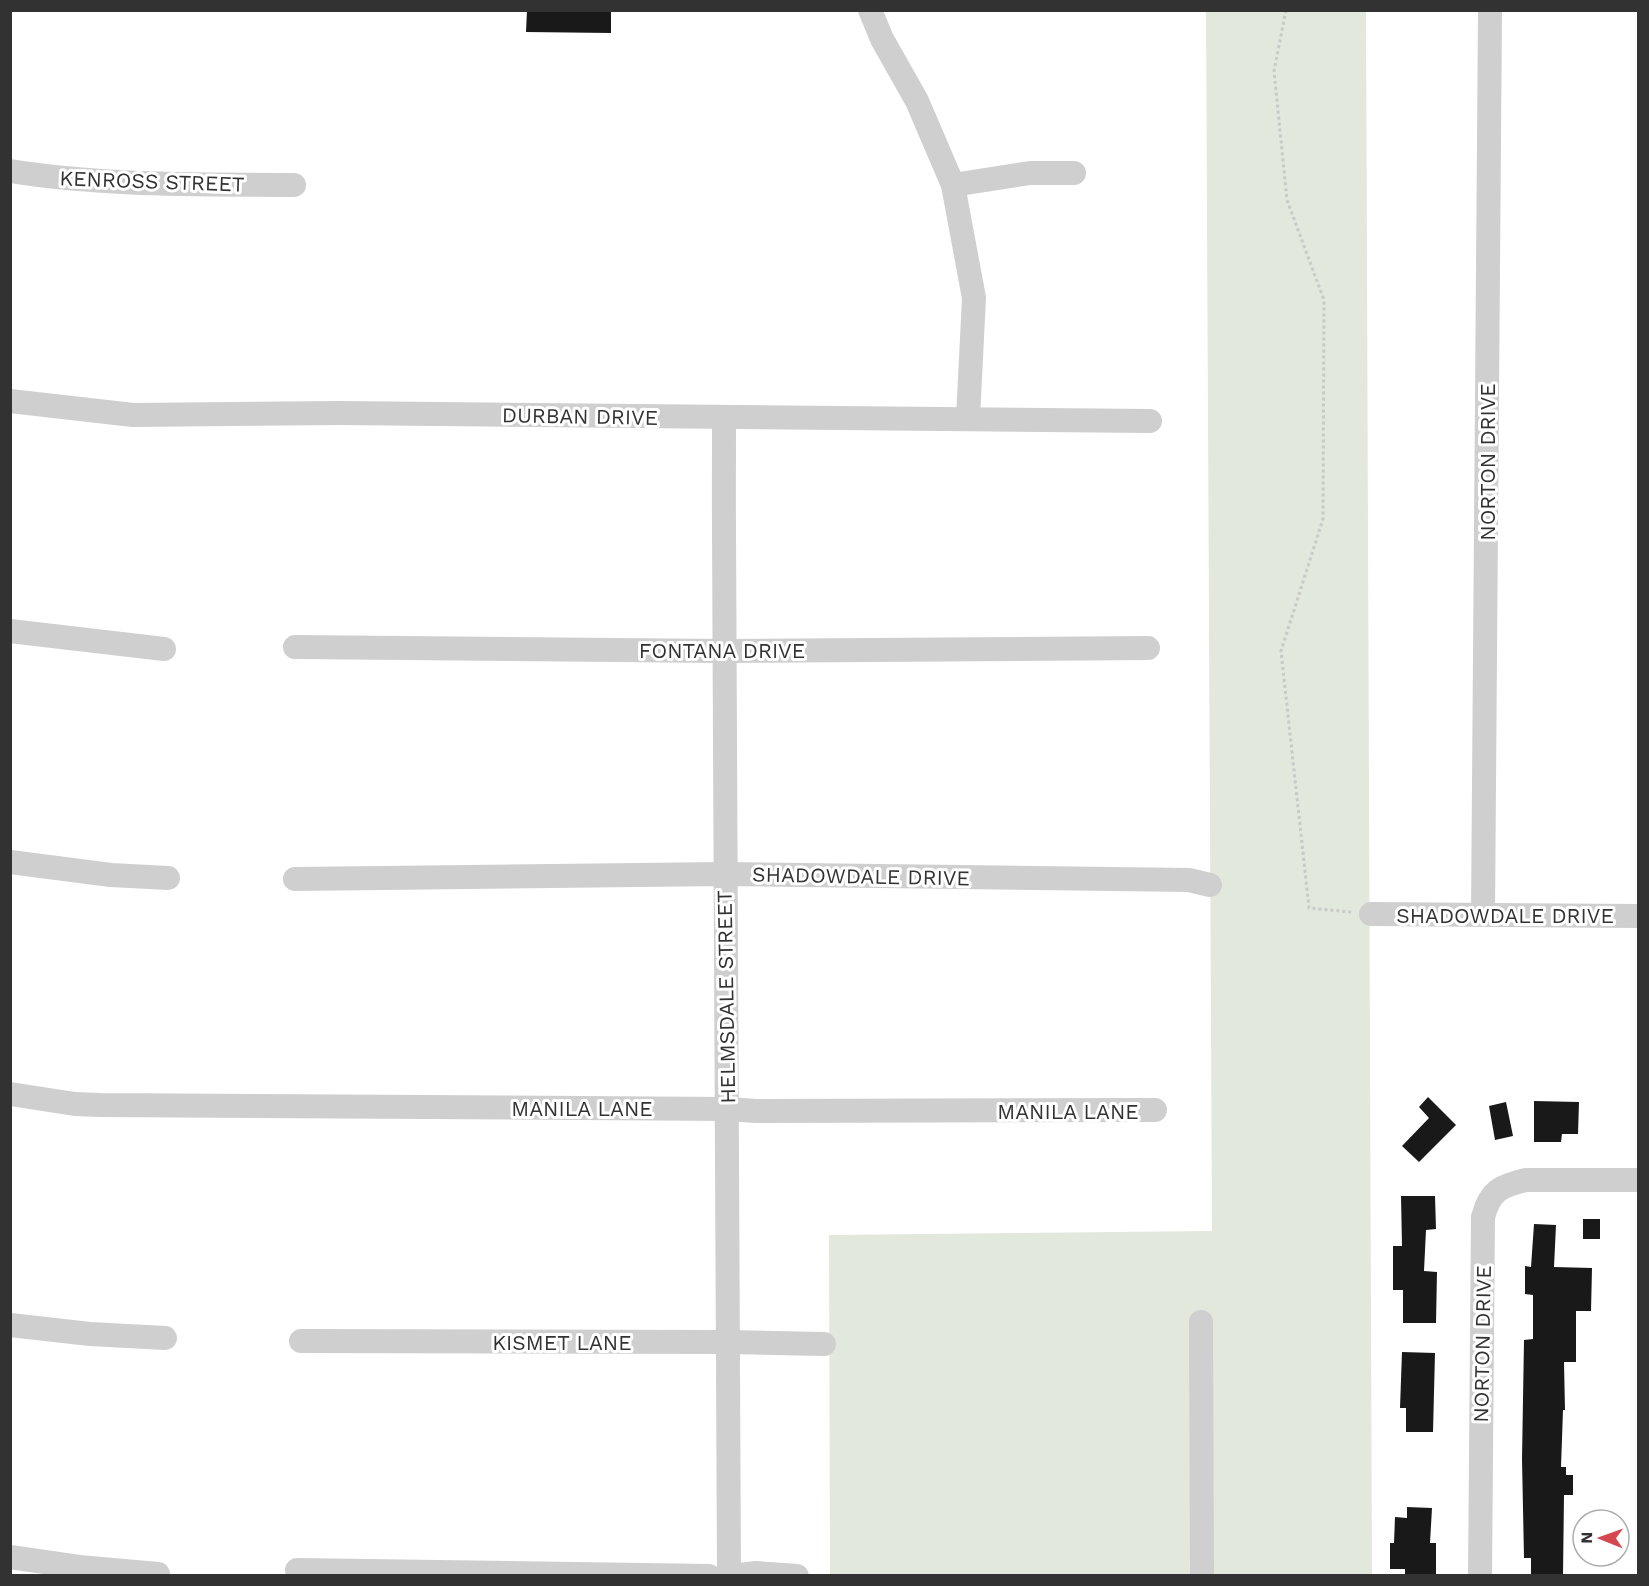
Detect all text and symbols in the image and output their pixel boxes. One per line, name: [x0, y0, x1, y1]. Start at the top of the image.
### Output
street label: KENROSS STREET: [59, 165, 245, 197]
street label: NORTON DRIVE: [1475, 383, 1500, 541]
street label: DURBAN DRIVE: [502, 402, 658, 430]
street label: FONTANA DRIVE: [639, 638, 805, 663]
street label: SHADOWDALE DRIVE: [752, 862, 970, 890]
street label: HELMSDALE STREET: [712, 890, 740, 1104]
street label: SHADOWDALE DRIVE: [1396, 903, 1614, 928]
street label: MANILA LANE: [511, 1096, 653, 1121]
street label: MANILA LANE: [997, 1099, 1139, 1124]
street label: NORTON DRIVE: [1468, 1265, 1496, 1423]
street label: KISMET LANE: [492, 1330, 632, 1355]
north arrow: [1571, 1508, 1631, 1568]
text: N: [1577, 1532, 1596, 1544]

